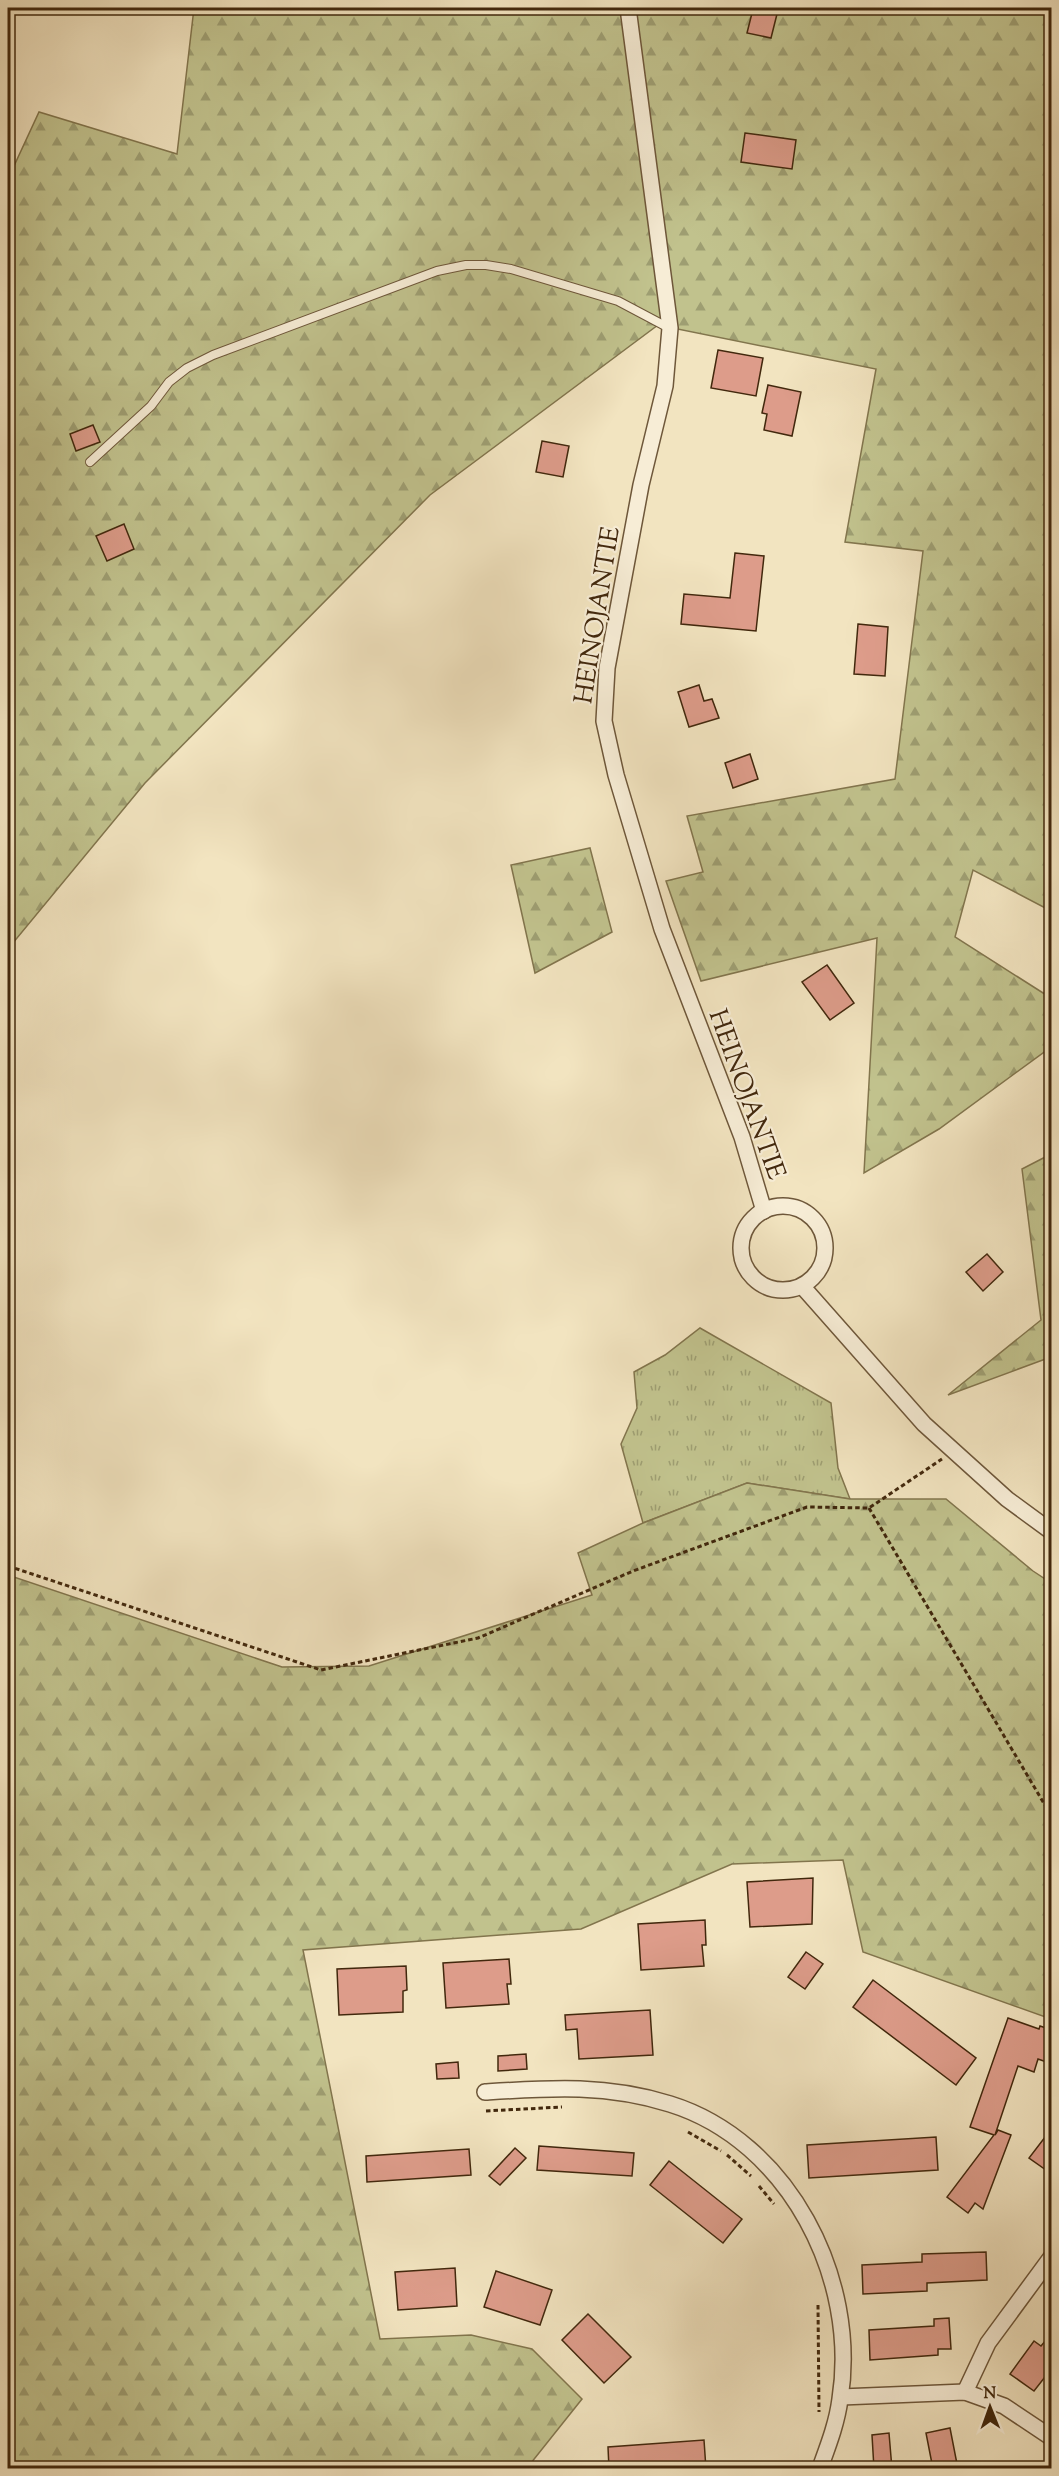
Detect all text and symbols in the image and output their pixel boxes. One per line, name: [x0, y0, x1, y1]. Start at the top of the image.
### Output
street label: HEINOJANTIE: [566, 524, 631, 707]
street label: HEINOJANTIE: [698, 1004, 794, 1186]
north arrow: [960, 2377, 1020, 2437]
text: N: [983, 2383, 997, 2406]

